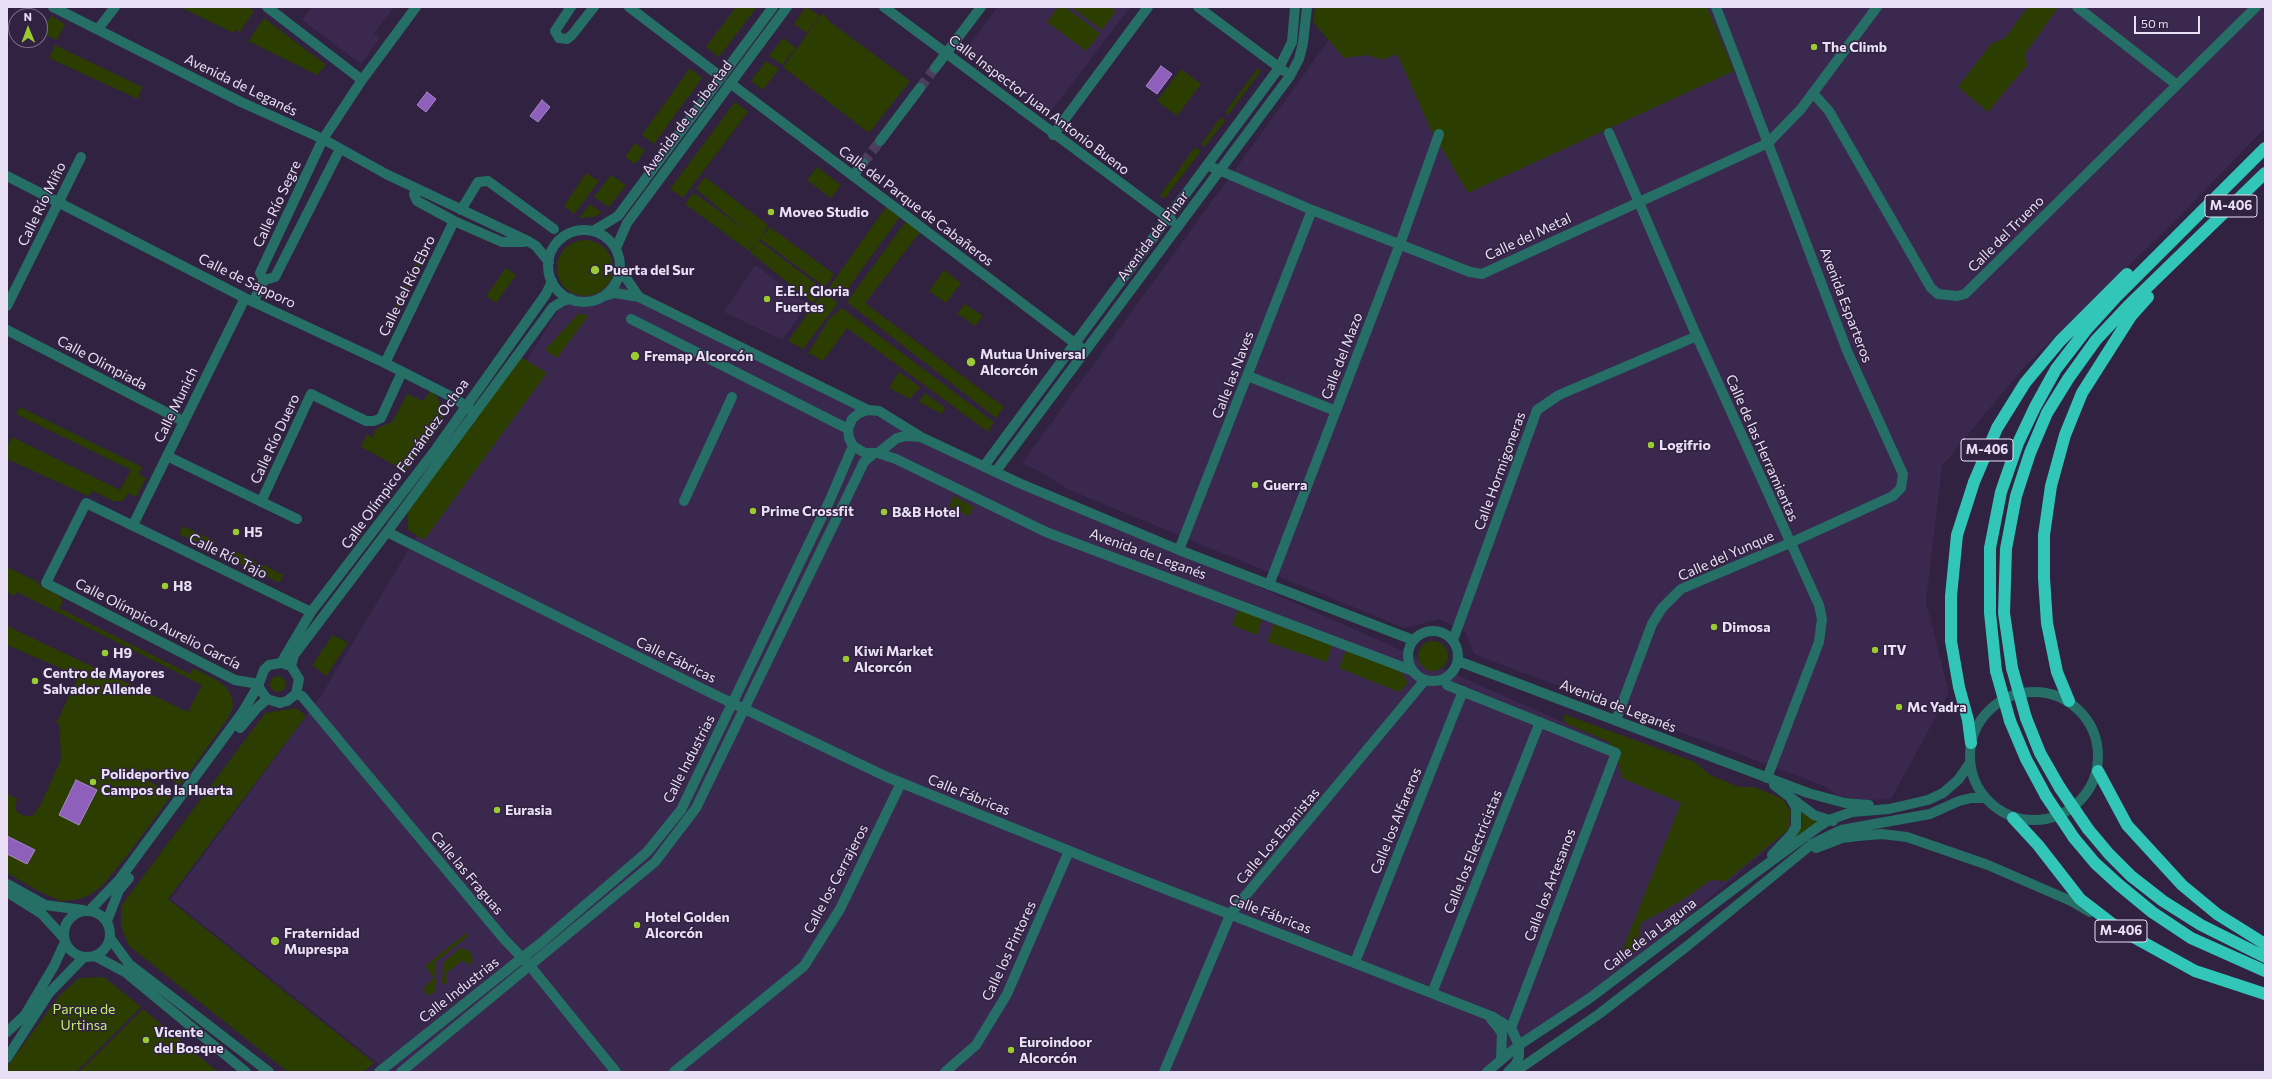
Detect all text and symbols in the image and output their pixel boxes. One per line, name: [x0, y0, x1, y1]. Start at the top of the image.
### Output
north arrow: [8, 8, 48, 48]
scale bar: [2136, 8, 2202, 34]
text: N: [24, 10, 32, 23]
text: 50 m: [2141, 16, 2169, 30]
street label: Calle Inspector Juan Antonio Bueno: [945, 31, 1133, 179]
place label: The Climb: [1822, 39, 1887, 55]
marker: The Climb: [1809, 42, 1819, 52]
street label: Avenida de Leganés: [182, 50, 300, 120]
street label: Avenida de la Libertad: [639, 57, 735, 179]
street label: Calle del Parque de Cabañeros: [835, 142, 997, 270]
street label: Calle Río Segre: [250, 158, 304, 250]
street label: Calle Río Miño: [14, 159, 70, 249]
street label: Avenida del Pinar: [1114, 188, 1192, 284]
street label: Calle del Trueno: [1964, 192, 2048, 276]
road number: M-406: [2205, 195, 2257, 217]
place label: Moveo Studio: [779, 204, 869, 220]
marker: Moveo Studio: [766, 207, 776, 217]
street label: Calle del Metal: [1482, 210, 1574, 264]
street label: Calle del Río Ebro: [375, 233, 439, 339]
street label: Avenida Esparteros: [1816, 245, 1876, 365]
street label: Calle de Sapporo: [195, 250, 299, 312]
place label: Puerta del Sur: [604, 262, 694, 278]
marker: Puerta del Sur: [589, 264, 601, 276]
place label: E.E.I. Gloria Fuertes: [775, 283, 849, 316]
marker: E.E.I. Gloria Fuertes: [762, 294, 772, 304]
street label: Calle del Mazo: [1318, 310, 1366, 402]
street label: Calle las Naves: [1209, 329, 1257, 421]
street label: Calle Olimpiada: [54, 332, 150, 394]
place label: Mutua Universal Alcorcón: [980, 346, 1086, 378]
place label: Fremap Alcorcón: [644, 348, 753, 364]
marker: Fremap Alcorcón: [629, 350, 641, 362]
marker: Mutua Universal Alcorcón: [965, 356, 977, 368]
street label: Calle Munich: [151, 365, 201, 445]
street label: Calle de las Herramientas: [1722, 372, 1802, 524]
street label: Calle Olímpico Fernández Ochoa: [338, 376, 472, 552]
street label: Calle Río Duero: [247, 391, 303, 487]
street label: Calle Hormigoneras: [1471, 410, 1529, 532]
place label: Logifrio: [1659, 437, 1711, 453]
road number: M-406: [1961, 439, 2013, 461]
marker: Logifrio: [1646, 440, 1656, 450]
place label: Guerra: [1263, 477, 1307, 493]
marker: Guerra: [1250, 480, 1260, 490]
place label: Prime Crossfit: [761, 503, 854, 519]
place label: B&B Hotel: [892, 504, 960, 520]
marker: Prime Crossfit: [748, 506, 758, 516]
marker: B&B Hotel: [879, 507, 889, 517]
place label: H5: [244, 524, 263, 540]
street label: Avenida de Leganés: [1087, 525, 1209, 583]
marker: H5: [231, 527, 241, 537]
street label: Calle del Yunque: [1675, 527, 1777, 585]
street label: Calle Río Tajo: [186, 530, 270, 582]
street label: Calle Olímpico Aurelio García: [72, 575, 244, 673]
place label: H8: [173, 578, 192, 594]
marker: H8: [160, 581, 170, 591]
place label: Dimosa: [1722, 619, 1771, 635]
marker: Dimosa: [1709, 622, 1719, 632]
street label: Calle Fábricas: [633, 633, 719, 687]
place label: ITV: [1883, 642, 1906, 658]
place label: Kiwi Market Alcorcón: [854, 643, 933, 676]
place label: H9: [113, 645, 132, 661]
marker: ITV: [1870, 645, 1880, 655]
marker: H9: [100, 648, 110, 658]
marker: Kiwi Market Alcorcón: [841, 654, 851, 664]
place label: Centro de Mayores Salvador Allende: [43, 665, 165, 698]
marker: Centro de Mayores Salvador Allende: [30, 676, 40, 686]
street label: Avenida de Leganés: [1557, 676, 1679, 736]
place label: Mc Yadra: [1907, 699, 1967, 715]
marker: Mc Yadra: [1894, 702, 1904, 712]
street label: Calle Industrias: [660, 712, 718, 806]
street label: Calle los Alfareros: [1367, 765, 1425, 877]
place label: Polideportivo Campos de la Huerta: [101, 766, 233, 798]
street label: Calle Fábricas: [925, 771, 1013, 819]
marker: Polideportivo Campos de la Huerta: [88, 777, 98, 787]
street label: Calle Los Ebanistas: [1233, 784, 1323, 888]
street label: Calle los Electricistas: [1440, 788, 1506, 916]
place label: Eurasia: [505, 802, 552, 818]
marker: Eurasia: [492, 805, 502, 815]
street label: Calle los Cerrajeros: [800, 822, 872, 936]
street label: Calle los Artesanos: [1521, 826, 1579, 944]
street label: Calle las Fraguas: [427, 828, 507, 918]
street label: Calle Fábricas: [1226, 891, 1314, 937]
street label: Calle de la Laguna: [1600, 895, 1700, 975]
street label: Calle los Pintores: [978, 898, 1040, 1004]
place label: Hotel Golden Alcorcón: [645, 909, 730, 942]
marker: Hotel Golden Alcorcón: [632, 920, 642, 930]
road number: M-406: [2095, 920, 2147, 942]
place label: Fraternidad Muprespa: [284, 925, 360, 958]
marker: Fraternidad Muprespa: [269, 935, 281, 947]
street label: Calle Industrias: [416, 954, 502, 1026]
park label: Parque de Urtinsa: [53, 1001, 115, 1034]
place label: Vicente del Bosque: [154, 1024, 224, 1056]
place label: Euroindoor Alcorcón: [1019, 1034, 1092, 1066]
marker: Vicente del Bosque: [141, 1035, 151, 1045]
marker: Euroindoor Alcorcón: [1006, 1045, 1016, 1055]

